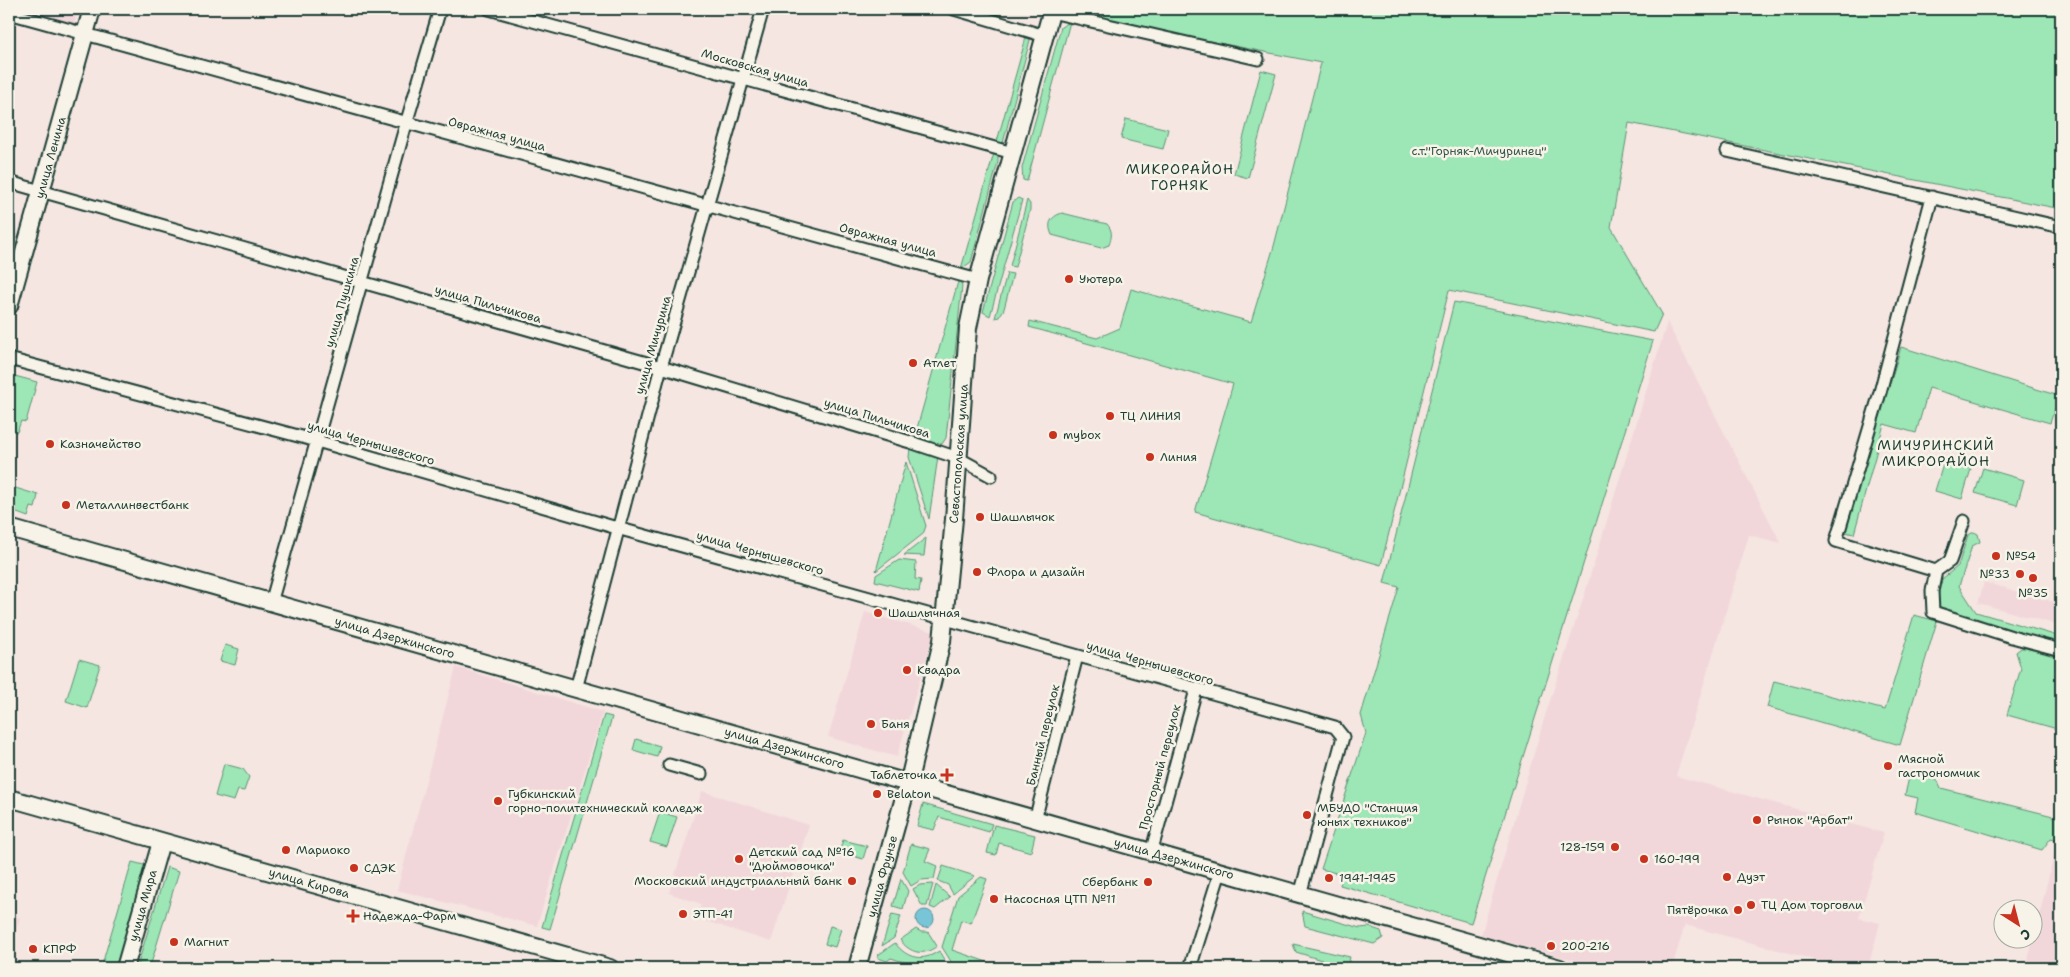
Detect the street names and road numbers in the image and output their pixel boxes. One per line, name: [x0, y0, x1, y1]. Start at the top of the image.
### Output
street label: Московская улица: [699, 45, 811, 91]
street label: Овражная улица: [447, 113, 548, 155]
street label: улица Ленина: [31, 114, 70, 200]
street label: Овражная улица: [838, 219, 939, 261]
street label: улица Пушкина: [321, 254, 363, 349]
street label: улица Пильчикова: [433, 281, 544, 327]
street label: улица Мичурина: [631, 293, 675, 396]
street label: Севастопольская улица: [946, 383, 972, 524]
street label: улица Пильчикова: [822, 394, 933, 442]
street label: улица Чернышевского: [306, 417, 436, 469]
street label: улица Чернышевского: [695, 527, 825, 579]
street label: улица Дзержинского: [333, 613, 457, 662]
street label: улица Чернышевского: [1085, 637, 1215, 689]
street label: Банный переулок: [1023, 682, 1064, 787]
street label: Просторный переулок: [1136, 702, 1185, 832]
street label: улица Дзержинского: [723, 723, 846, 773]
street label: улица Фрунзе: [863, 833, 901, 919]
street label: улица Дзержинского: [1112, 834, 1236, 883]
street label: улица Кирова: [267, 864, 352, 902]
street label: улица Мира: [125, 867, 161, 943]

